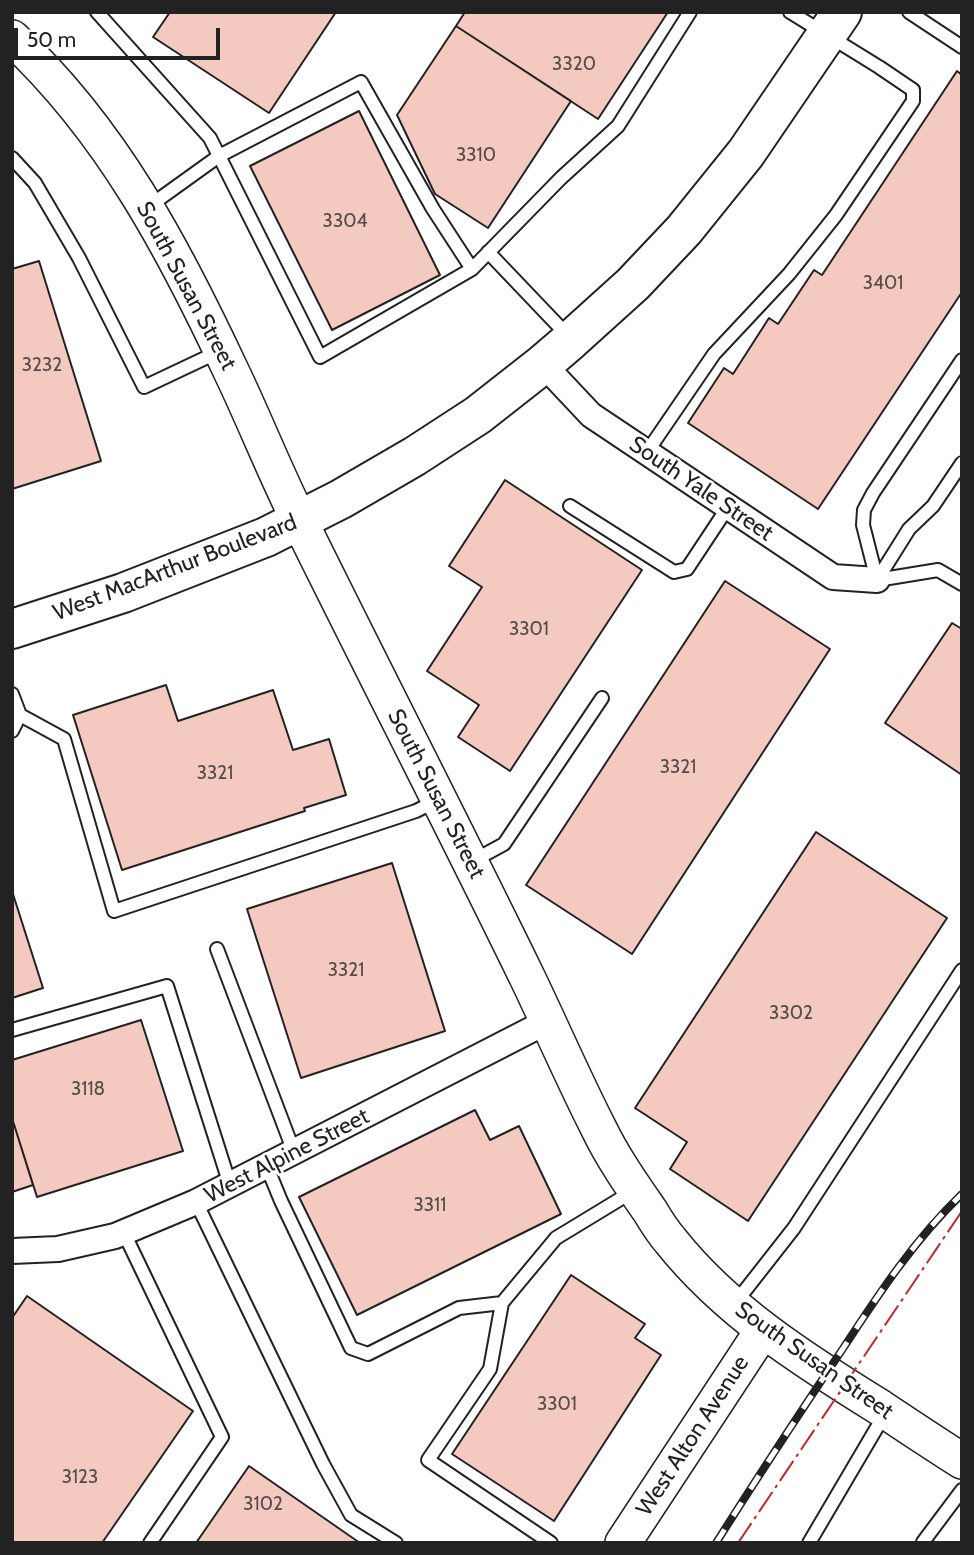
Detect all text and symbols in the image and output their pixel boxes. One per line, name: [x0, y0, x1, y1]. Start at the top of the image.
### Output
scale bar: [18, 14, 224, 58]
text: 50 m: [27, 27, 76, 52]
house number: 3320: [552, 53, 596, 75]
house number: 3310: [456, 144, 496, 166]
street label: South Susan Street: [130, 197, 242, 375]
house number: 3304: [323, 210, 367, 232]
house number: 3401: [863, 272, 903, 294]
house number: 3232: [22, 354, 62, 376]
street label: South Yale Street: [624, 431, 778, 547]
street label: West MacArthur Boulevard: [49, 509, 301, 627]
house number: 3301: [509, 618, 549, 640]
street label: South Susan Street: [381, 705, 491, 883]
house number: 3321: [660, 756, 696, 778]
house number: 3321: [197, 762, 233, 784]
house number: 3321: [328, 959, 364, 981]
house number: 3302: [769, 1002, 813, 1024]
house number: 3118: [71, 1078, 105, 1100]
street label: West Alpine Street: [200, 1103, 374, 1209]
house number: 3311: [414, 1194, 446, 1216]
street label: South Susan Street: [730, 1296, 898, 1426]
street label: West Alton Avenue: [631, 1351, 755, 1521]
house number: 3301: [537, 1393, 577, 1415]
house number: 3123: [62, 1466, 98, 1488]
house number: 3102: [243, 1493, 283, 1515]

